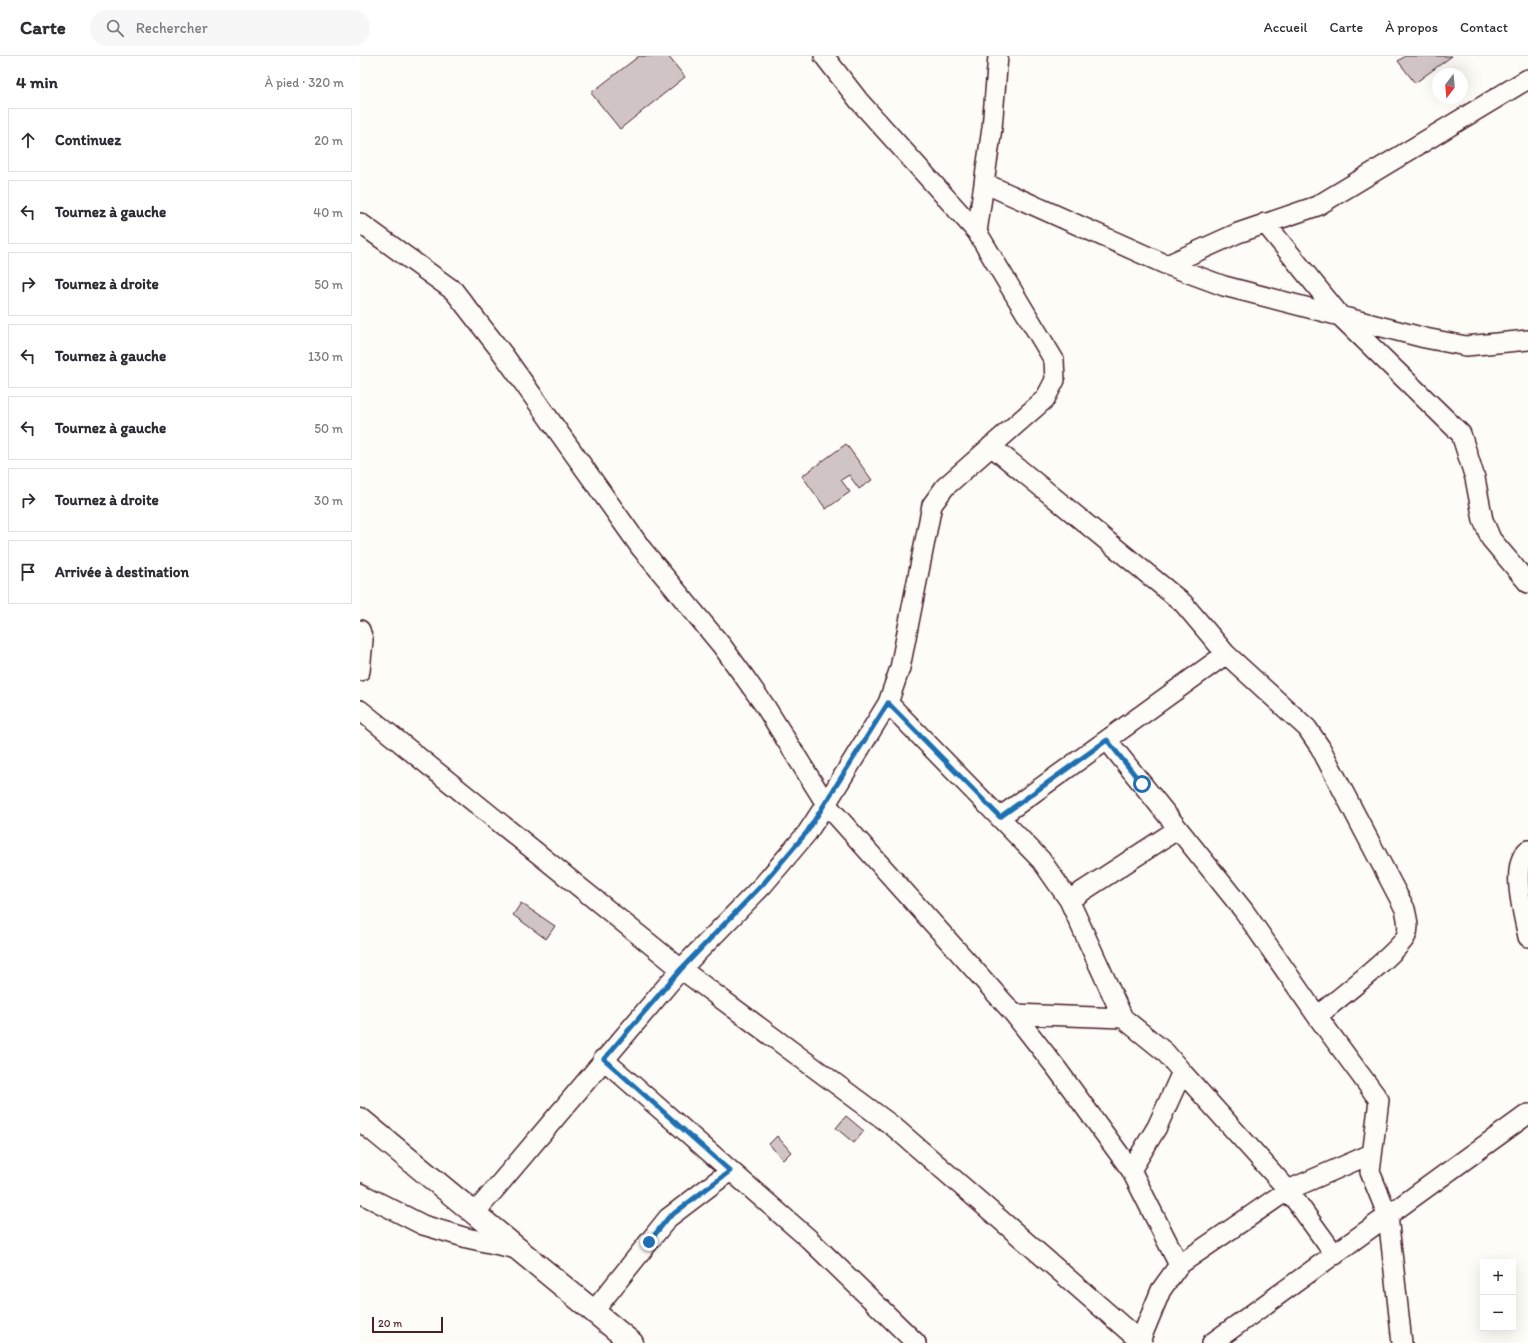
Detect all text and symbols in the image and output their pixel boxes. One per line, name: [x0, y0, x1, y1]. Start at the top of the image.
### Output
search box: [90, 10, 370, 46]
text: Carte: [20, 16, 66, 39]
icon: search: [104, 17, 126, 39]
text: Rechercher: [136, 19, 208, 37]
text: Accueil: [1264, 19, 1307, 36]
text: Carte: [1329, 19, 1363, 36]
text: À propos: [1385, 19, 1438, 36]
text: Contact: [1460, 19, 1508, 36]
north arrow: [1432, 68, 1468, 104]
text: 4 min: [16, 72, 58, 92]
text: À pied · 320 m: [265, 75, 344, 90]
icon: ahead: [17, 129, 39, 151]
text: Continuez: [55, 131, 121, 149]
text: 20 m: [314, 133, 343, 148]
icon: left: [17, 201, 39, 223]
text: Tournez à gauche: [55, 203, 166, 221]
text: 40 m: [313, 205, 343, 220]
icon: right: [17, 273, 39, 295]
text: Tournez à droite: [55, 275, 159, 293]
text: 50 m: [314, 277, 343, 292]
icon: left: [17, 345, 39, 367]
text: Tournez à gauche: [55, 347, 166, 365]
text: 130 m: [308, 349, 343, 364]
icon: left: [17, 417, 39, 439]
text: Tournez à gauche: [55, 419, 166, 437]
text: 50 m: [314, 421, 343, 436]
icon: right: [17, 489, 39, 511]
text: Tournez à droite: [55, 491, 159, 509]
text: 30 m: [314, 493, 343, 508]
icon: arrive: [17, 561, 39, 583]
text: Arrivée à destination: [55, 563, 189, 581]
route start: [1133, 775, 1151, 793]
route end: [640, 1233, 658, 1251]
map controls: [1480, 1259, 1516, 1331]
button: +: [1480, 1259, 1516, 1295]
button: −: [1480, 1295, 1516, 1331]
scale bar: [372, 1315, 443, 1334]
text: 20 m: [378, 1317, 402, 1330]

